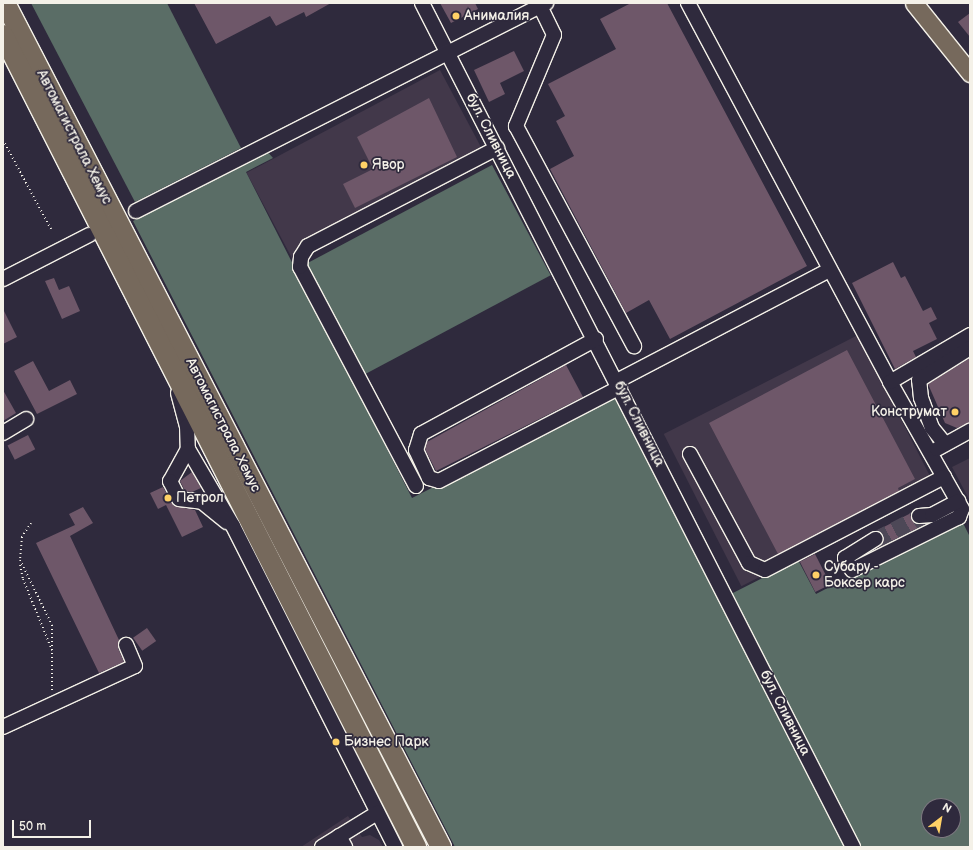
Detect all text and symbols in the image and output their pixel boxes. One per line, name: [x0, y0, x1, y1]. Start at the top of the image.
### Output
place label: Анималия: [464, 8, 529, 24]
marker: Анималия: [451, 11, 461, 21]
street label: Автомагистрала Хемус: [33, 67, 115, 207]
street label: бул. Сливница: [462, 91, 520, 181]
place label: Явор: [372, 157, 404, 173]
marker: Явор: [359, 160, 369, 170]
street label: Автомагистрала Хемус: [182, 355, 264, 495]
street label: бул. Сливница: [610, 379, 668, 469]
place label: Конструмат: [871, 404, 947, 420]
marker: Конструмат: [950, 407, 960, 417]
place label: Петрол: [176, 490, 224, 506]
marker: Петрол: [163, 493, 173, 503]
place label: Субару - Боксер карс: [824, 559, 905, 592]
marker: Субару - Боксер карс: [811, 570, 821, 580]
street label: бул. Сливница: [756, 668, 814, 758]
place label: Бизнес Парк: [344, 734, 429, 750]
marker: Бизнес Парк: [331, 737, 341, 747]
north arrow: [921, 798, 961, 838]
text: N: [940, 800, 954, 816]
scale bar: [14, 812, 93, 838]
text: 50 m: [19, 819, 46, 834]

